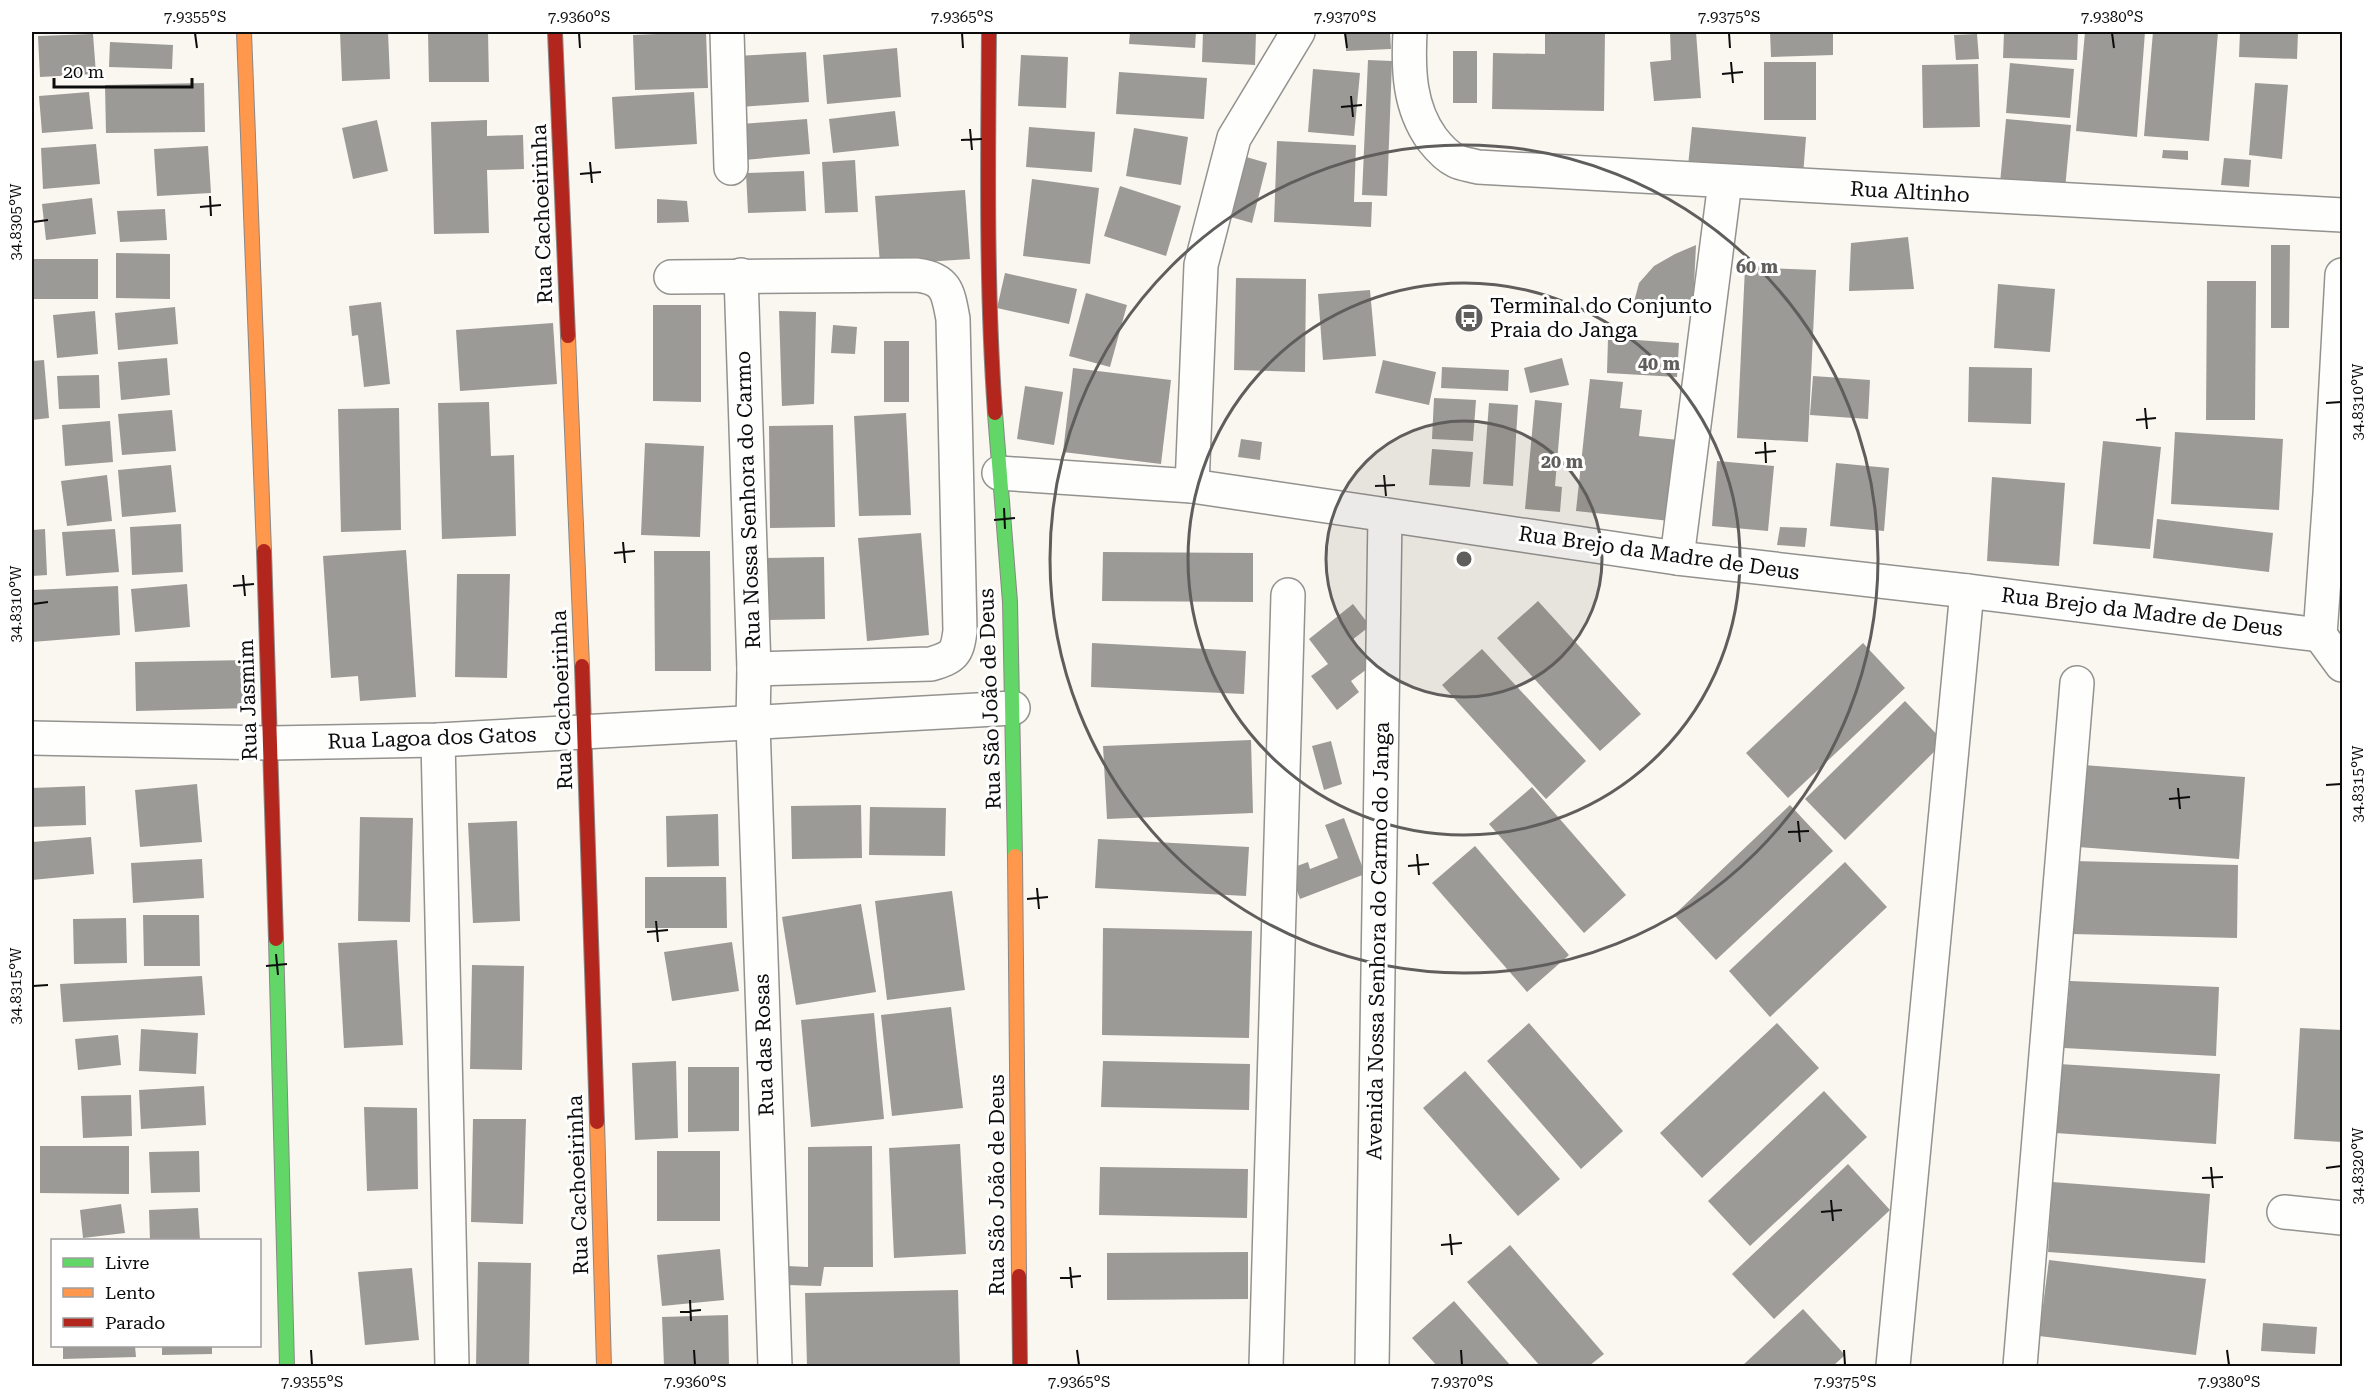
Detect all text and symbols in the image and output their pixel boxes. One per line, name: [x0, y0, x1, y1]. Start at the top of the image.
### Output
text: 7.9355°S: [164, 8, 226, 26]
text: 7.9360°S: [548, 8, 610, 26]
text: 7.9365°S: [931, 8, 993, 26]
text: 7.9370°S: [1314, 8, 1376, 26]
text: 7.9375°S: [1698, 8, 1760, 26]
text: 7.9380°S: [2081, 8, 2143, 26]
scale bar: [54, 51, 192, 89]
text: 20 m: [63, 61, 104, 82]
street label: Rua Cachoeirinha: [527, 123, 557, 304]
street label: Rua Altinho: [1850, 177, 1970, 207]
text: 34.8305°W: [7, 183, 25, 260]
text: 60 m: [1736, 256, 1779, 277]
place label: Terminal do Conjunto Praia do Janga: [1490, 294, 1712, 342]
bus stop icon: Terminal do Conjunto Praia do Janga: [1453, 302, 1485, 334]
street label: Rua Nossa Senhora do Carmo: [731, 350, 765, 650]
text: 40 m: [1638, 353, 1681, 374]
text: 34.8310°W: [2349, 363, 2367, 440]
text: 20 m: [1541, 451, 1584, 472]
street label: Rua Brejo da Madre de Deus: [1517, 521, 1801, 585]
centre of rings: [1454, 549, 1474, 569]
text: 34.8310°W: [7, 565, 25, 642]
street label: Rua Brejo da Madre de Deus: [2000, 583, 2284, 641]
street label: Rua São João de Deus: [974, 588, 1006, 810]
street label: Rua Cachoeirinha: [547, 609, 577, 790]
street label: Rua Jasmim: [234, 639, 262, 761]
street label: Avenida Nossa Senhora do Carmo do Janga: [1362, 721, 1394, 1160]
street label: Rua Lagoa dos Gatos: [327, 722, 537, 754]
text: 34.8315°W: [2349, 745, 2367, 822]
text: 34.8315°W: [7, 947, 25, 1024]
street label: Rua das Rosas: [750, 973, 778, 1117]
street label: Rua São João de Deus: [985, 1074, 1009, 1296]
street label: Rua Cachoeirinha: [563, 1094, 593, 1275]
text: 34.8320°W: [2349, 1127, 2367, 1204]
legend: [51, 1239, 261, 1347]
text: Livre: [105, 1252, 150, 1273]
text: Lento: [105, 1282, 155, 1303]
text: Parado: [105, 1312, 165, 1333]
text: 7.9355°S: [281, 1373, 343, 1391]
text: 7.9360°S: [664, 1373, 726, 1391]
text: 7.9365°S: [1048, 1373, 1110, 1391]
text: 7.9370°S: [1431, 1373, 1493, 1391]
text: 7.9375°S: [1814, 1373, 1876, 1391]
text: 7.9380°S: [2198, 1373, 2260, 1391]

